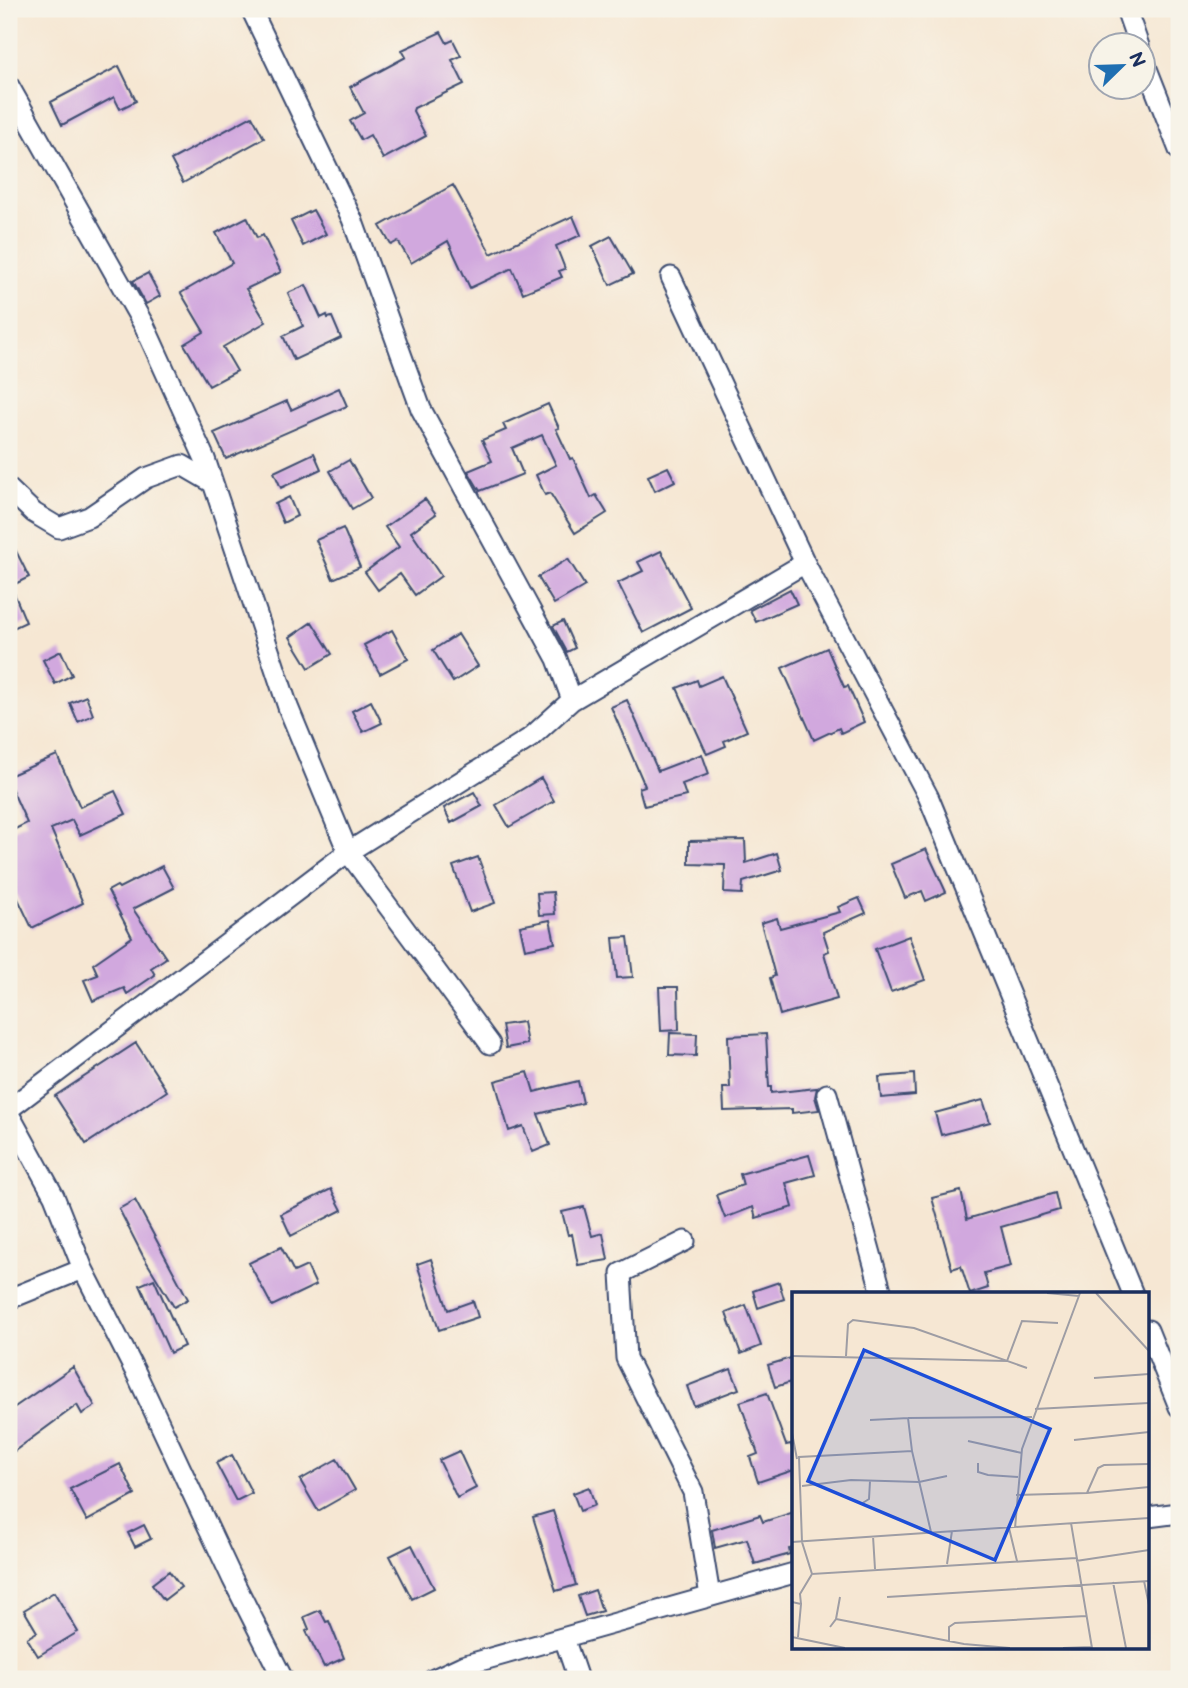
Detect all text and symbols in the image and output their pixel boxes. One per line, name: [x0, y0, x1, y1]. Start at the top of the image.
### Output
north arrow: [1086, 32, 1156, 102]
text: N: [1123, 49, 1150, 71]
inset map: [792, 1292, 1150, 1650]

